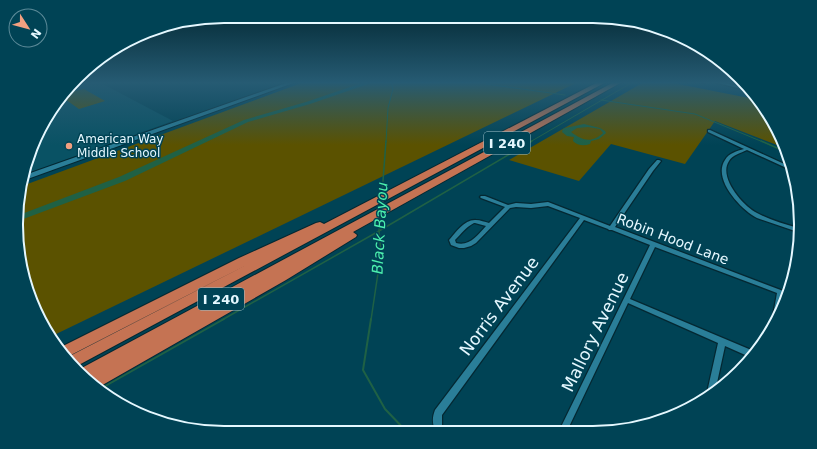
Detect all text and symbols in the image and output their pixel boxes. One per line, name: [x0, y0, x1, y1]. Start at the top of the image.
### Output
north arrow: [8, 8, 48, 48]
text: N: [28, 26, 44, 41]
place label: American Way Middle School: [77, 132, 163, 160]
road number: I 240: [484, 132, 530, 154]
marker: American Way Middle School: [64, 141, 74, 151]
water label: Black Bayou: [369, 181, 391, 275]
street label: Robin Hood Lane: [615, 210, 731, 268]
street label: Norris Avenue: [455, 252, 543, 360]
street label: Mallory Avenue: [557, 269, 633, 395]
road number: I 240: [198, 288, 244, 310]

